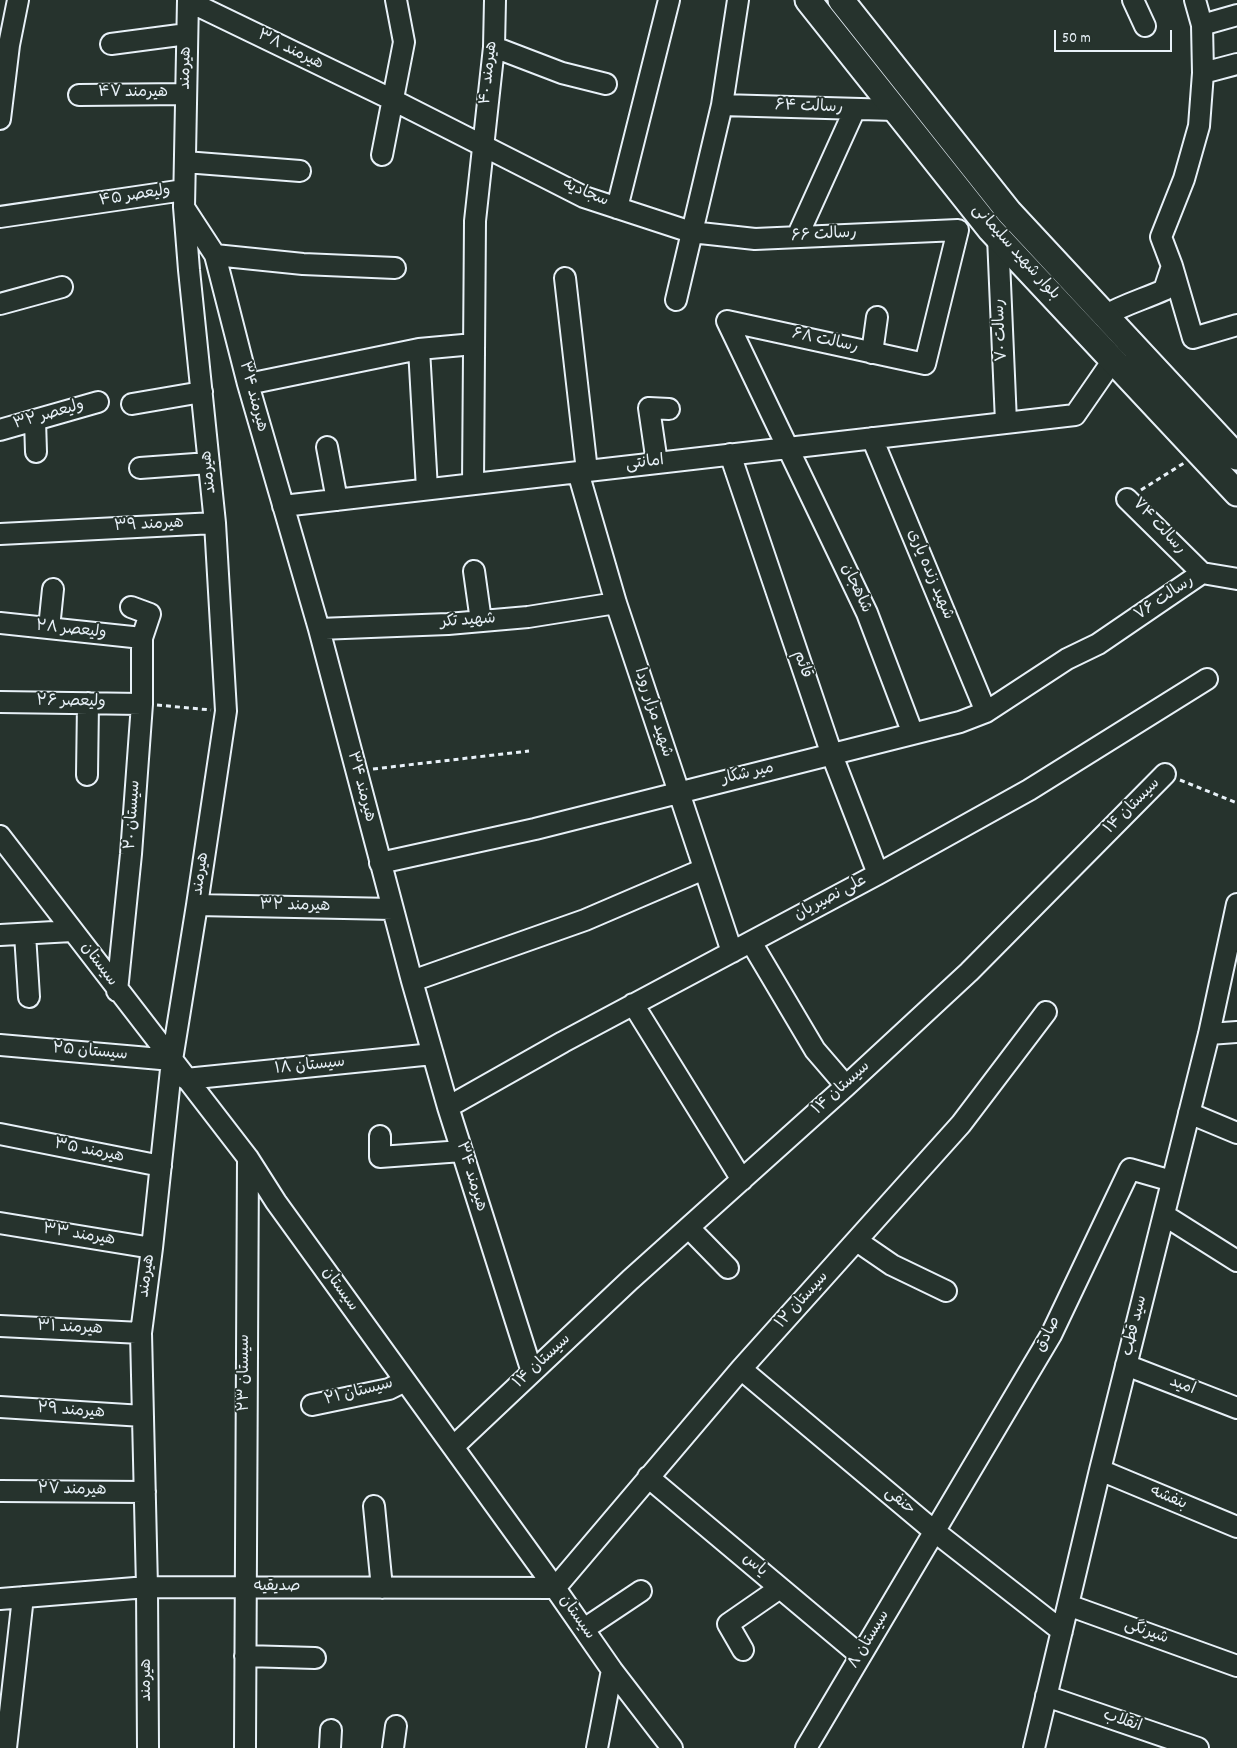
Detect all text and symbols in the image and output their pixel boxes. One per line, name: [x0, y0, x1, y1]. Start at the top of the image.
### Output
scale bar: [1057, 20, 1174, 52]
street label: هیرمند ۳۸: [254, 27, 326, 75]
text: 50 m: [1062, 28, 1091, 50]
street label: هیرمند ۴۰: [477, 40, 503, 106]
street label: هیرمند: [177, 46, 197, 90]
street label: هیرمند ۴۷: [98, 84, 168, 104]
street label: رسالت ۶۴: [775, 97, 843, 119]
street label: سجادیه: [559, 176, 611, 212]
street label: ولیعصر ۴۵: [98, 182, 172, 212]
street label: بلوار شهید سلیمانی: [967, 201, 1063, 305]
street label: رسالت ۶۶: [791, 225, 857, 247]
street label: رسالت ۷۰: [991, 298, 1013, 362]
street label: رسالت ۶۸: [790, 326, 860, 358]
street label: هیرمند ۳۴: [233, 360, 271, 434]
street label: ولیعصر ۳۲: [11, 397, 87, 435]
street label: هیرمند: [198, 450, 222, 494]
street label: امانتی: [625, 452, 665, 476]
street label: رسالت ۷۴: [1127, 495, 1189, 559]
street label: هیرمند ۳۹: [114, 515, 184, 537]
street label: شهید زنده یاری: [901, 527, 957, 623]
street label: شاهجان: [835, 561, 875, 617]
street label: رسالت ۷۶: [1132, 572, 1198, 626]
street label: شهید تکر: [440, 610, 496, 634]
street label: ولیعصر ۲۸: [35, 618, 107, 644]
street label: قائم: [787, 649, 815, 681]
street label: شهید مزار رودا: [629, 666, 675, 760]
street label: ولیعصر ۲۶: [36, 693, 106, 713]
street label: هیرمند ۳۴: [341, 750, 379, 824]
street label: میر شکار: [720, 760, 776, 790]
street label: سیستان ۱۴: [1101, 775, 1165, 839]
street label: سیستان ۲۰: [122, 780, 146, 850]
street label: هیرمند: [189, 851, 215, 897]
street label: علی نصیریان: [792, 872, 870, 926]
street label: هیرمند ۳۲: [259, 897, 331, 917]
street label: سیستان: [75, 939, 121, 991]
street label: سیستان ۲۵: [52, 1040, 128, 1066]
street label: سیستان ۱۸: [274, 1054, 346, 1080]
street label: سیستان ۱۴: [809, 1058, 875, 1120]
street label: هیرمند ۳۵: [52, 1136, 126, 1168]
street label: هیرمند ۳۴: [450, 1140, 490, 1214]
street label: هیرمند ۳۳: [41, 1221, 117, 1251]
street label: هیرمند: [135, 1253, 161, 1299]
street label: سیستان: [317, 1264, 361, 1316]
street label: سیستان ۱۲: [772, 1268, 834, 1334]
street label: سید قطب: [1119, 1294, 1153, 1358]
street label: صادق: [1032, 1314, 1066, 1356]
street label: هیرمند ۳۱: [37, 1318, 103, 1340]
street label: سیستان ۱۴: [510, 1331, 576, 1393]
street label: سیستان ۲۳: [236, 1334, 256, 1412]
street label: امید: [1166, 1373, 1198, 1401]
street label: سیستان ۲۱: [323, 1375, 395, 1411]
street label: هیرمند ۲۹: [37, 1400, 105, 1424]
street label: هیرمند ۲۷: [37, 1481, 107, 1501]
street label: بنفشه: [1147, 1483, 1189, 1515]
street label: حنفی: [880, 1484, 918, 1520]
street label: یاس: [737, 1550, 771, 1582]
street label: صدیقیه: [254, 1578, 300, 1598]
street label: سیستان: [554, 1592, 598, 1644]
street label: سیستان ۸: [845, 1607, 895, 1673]
street label: شیرنگی: [1121, 1616, 1171, 1650]
street label: هیرمند: [138, 1658, 158, 1702]
street label: انقلاب: [1100, 1706, 1144, 1738]

